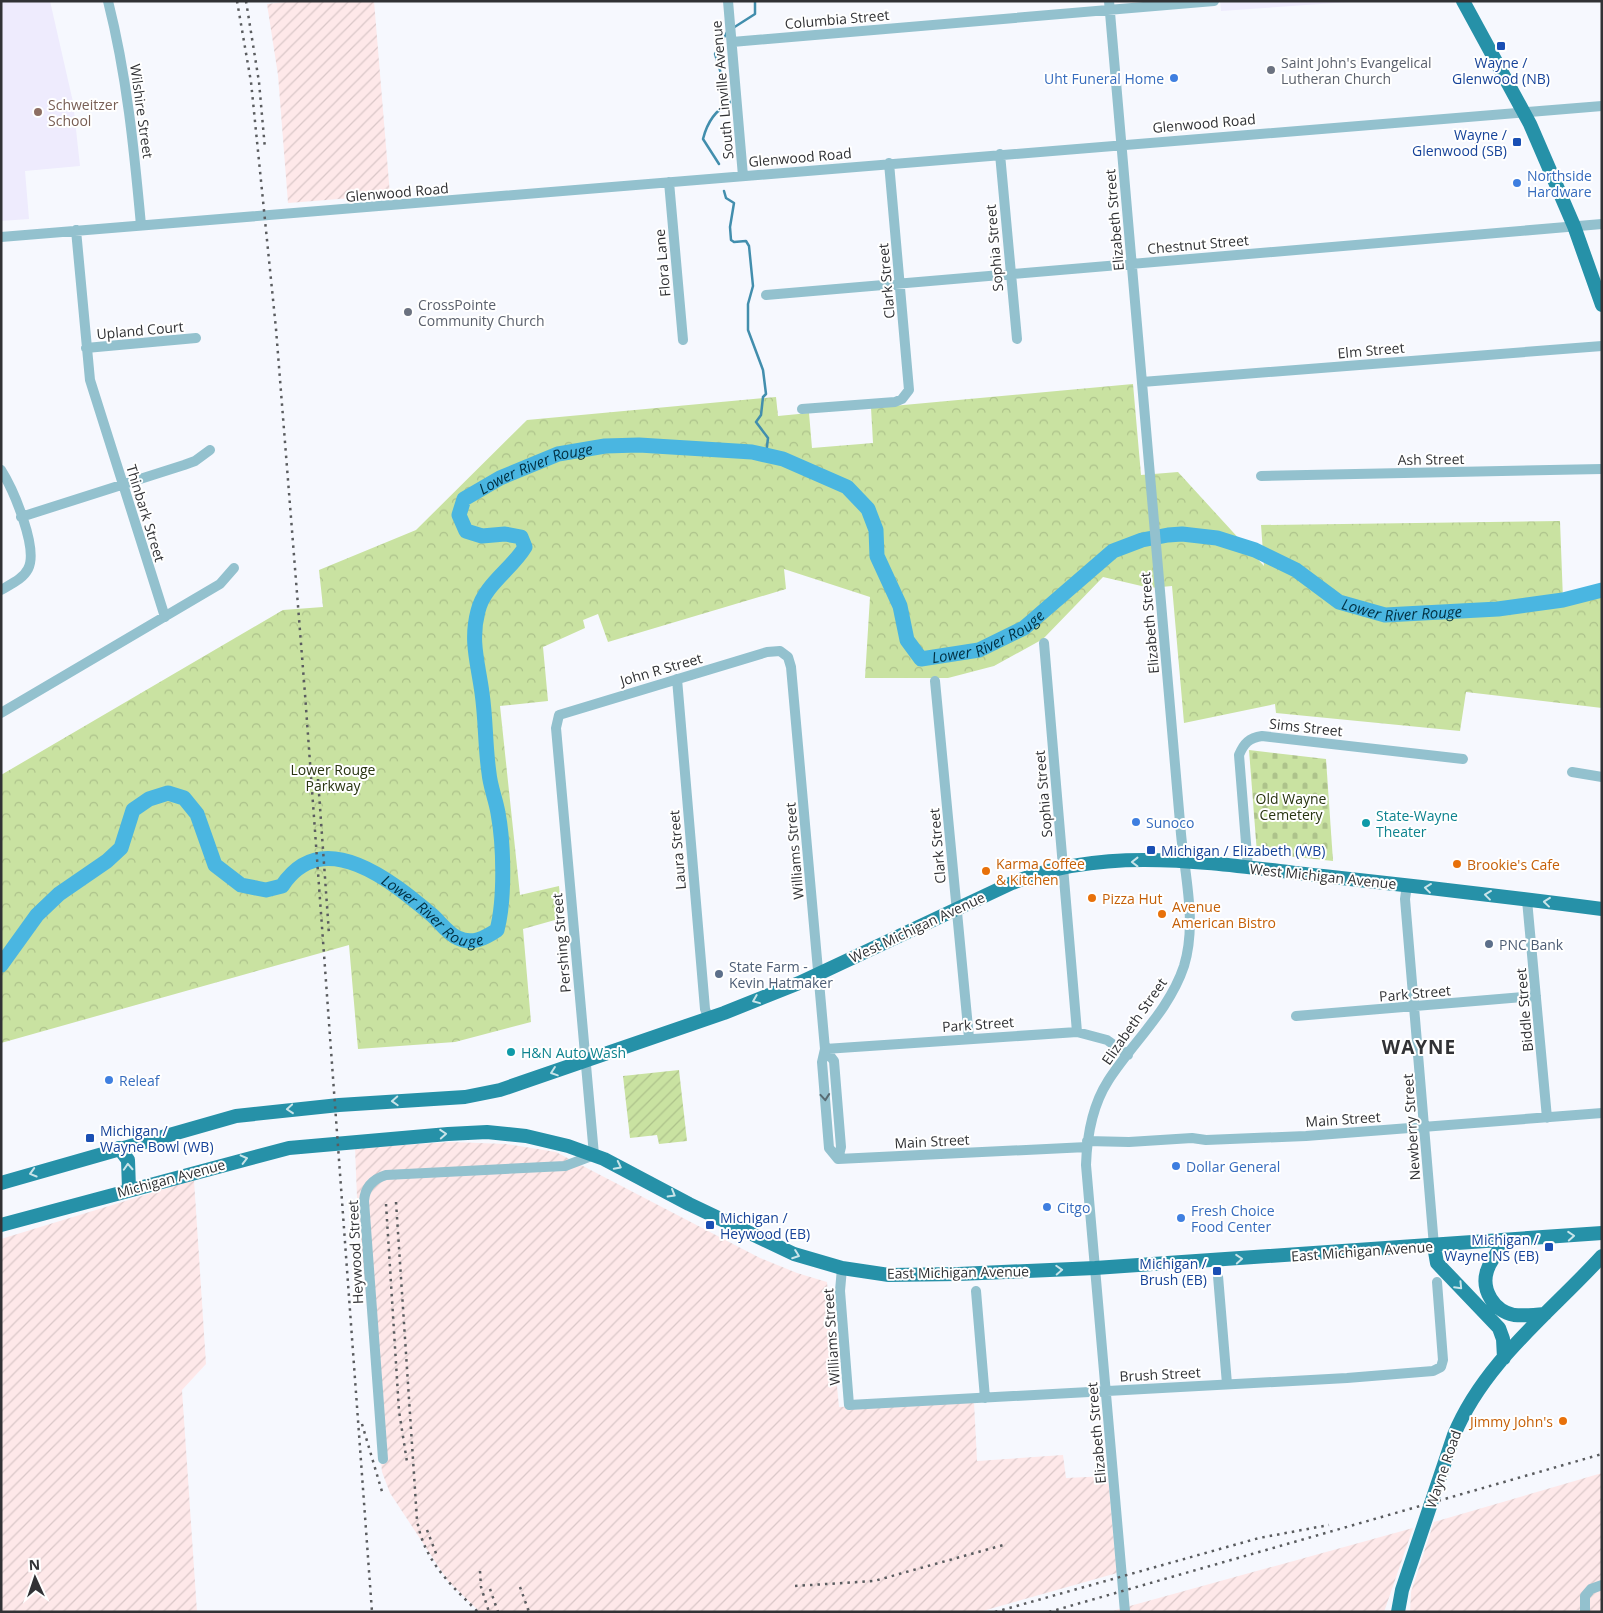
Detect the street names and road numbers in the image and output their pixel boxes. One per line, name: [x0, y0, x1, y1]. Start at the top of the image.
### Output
street label: Columbia Street: [784, 5, 890, 33]
street label: South Linville Avenue: [706, 20, 738, 160]
street label: Wilshire Street: [126, 63, 158, 159]
street label: Glenwood Road: [1152, 109, 1256, 137]
street label: Glenwood Road: [748, 143, 852, 171]
street label: Elizabeth Street: [1100, 168, 1128, 272]
street label: Glenwood Road: [345, 178, 449, 206]
street label: Sophia Street: [981, 204, 1007, 292]
street label: Flora Lane: [650, 228, 674, 298]
street label: Chestnut Street: [1146, 230, 1250, 258]
street label: Clark Street: [873, 242, 899, 320]
street label: Upland Court: [96, 317, 184, 343]
street label: Elm Street: [1337, 338, 1405, 362]
street label: Ash Street: [1397, 449, 1465, 469]
street label: Thinbark Street: [122, 462, 170, 564]
street label: Elizabeth Street: [1135, 571, 1163, 675]
street label: John R Street: [616, 648, 704, 690]
street label: Sims Street: [1268, 714, 1344, 740]
street label: Sophia Street: [1030, 750, 1056, 838]
street label: Williams Street: [780, 802, 808, 900]
street label: Clark Street: [924, 807, 950, 885]
street label: Laura Street: [664, 809, 690, 891]
street label: West Michigan Avenue: [1249, 859, 1397, 893]
street label: West Michigan Avenue: [846, 887, 988, 967]
street label: Pershing Street: [547, 892, 575, 994]
street label: Biddle Street: [1511, 967, 1537, 1053]
street label: Elizabeth Street: [1097, 974, 1171, 1068]
street label: Park Street: [1378, 980, 1452, 1006]
street label: Park Street: [941, 1012, 1015, 1036]
street label: Newberry Street: [1398, 1073, 1424, 1181]
street label: Main Street: [1305, 1107, 1381, 1131]
street label: Main Street: [894, 1130, 970, 1152]
street label: Michigan Avenue: [115, 1154, 227, 1202]
street label: Heywood Street: [343, 1199, 367, 1305]
street label: East Michigan Avenue: [1290, 1237, 1434, 1265]
street label: East Michigan Avenue: [887, 1261, 1029, 1283]
street label: Williams Street: [818, 1288, 844, 1386]
street label: Brush Street: [1119, 1362, 1201, 1386]
street label: Elizabeth Street: [1082, 1381, 1110, 1485]
street label: Wayne Road: [1421, 1428, 1465, 1510]

